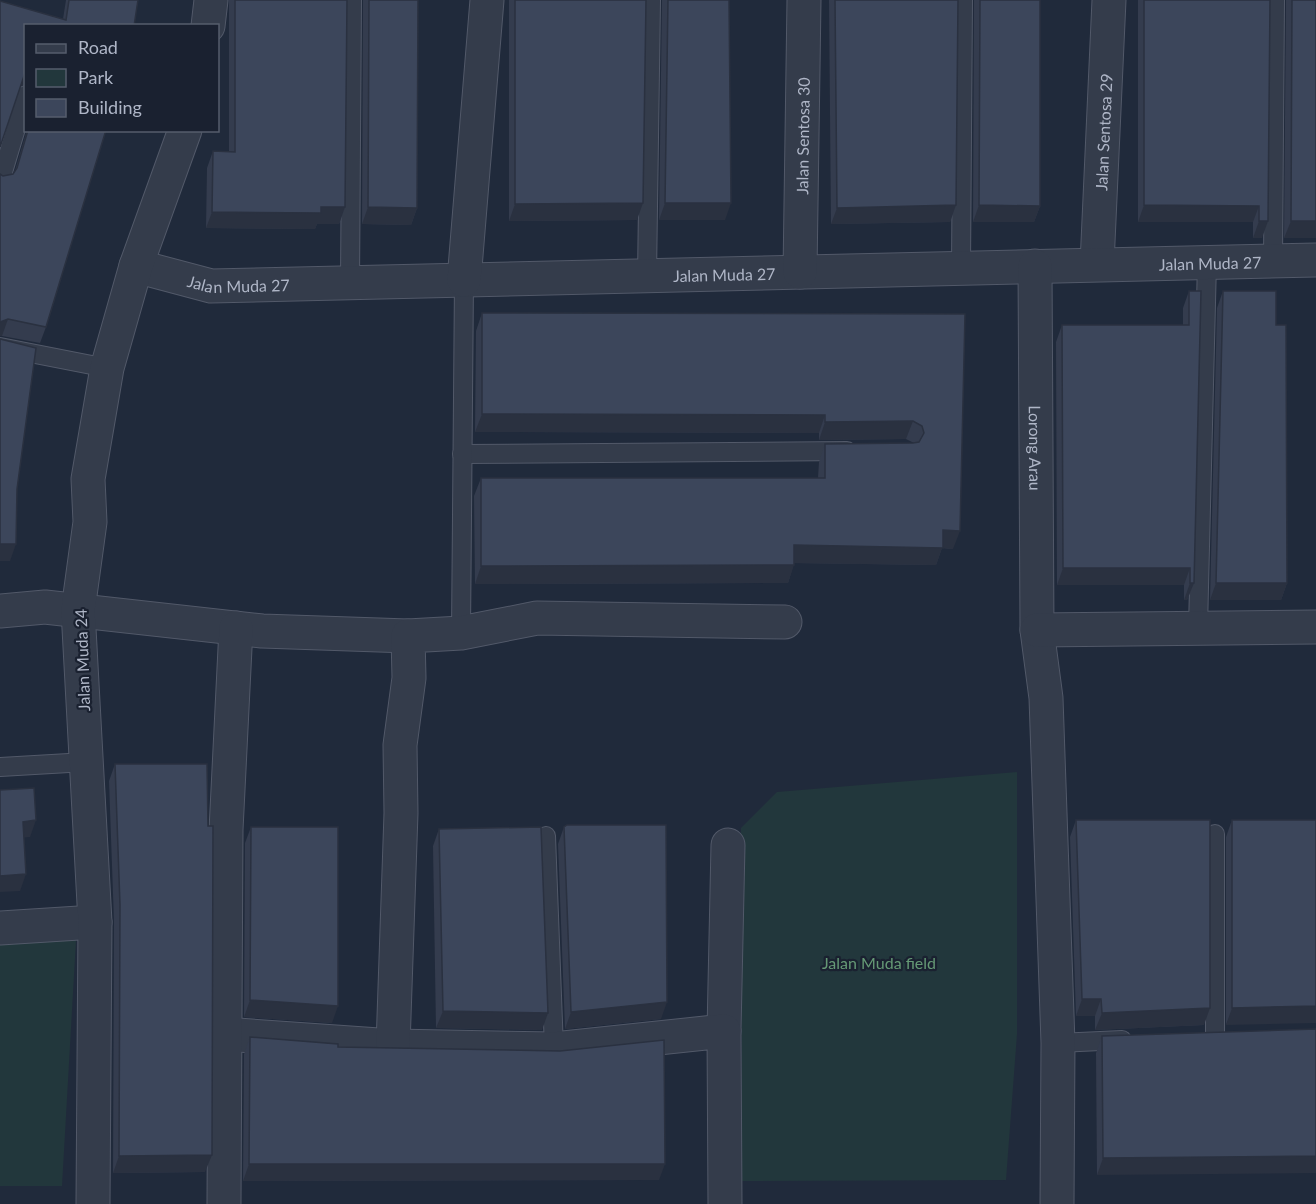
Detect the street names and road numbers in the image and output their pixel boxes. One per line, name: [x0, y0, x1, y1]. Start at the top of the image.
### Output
street label: Jalan Sentosa 29: [1091, 73, 1115, 191]
street label: Jalan Sentosa 30: [792, 77, 812, 195]
street label: Jalan Muda 27: [1159, 252, 1262, 273]
street label: Jalan Muda 27: [673, 263, 776, 285]
street label: Jalan Muda 27: [186, 271, 290, 296]
street label: Lorong Arau: [1026, 405, 1046, 491]
street label: Jalan Muda 24: [71, 609, 93, 711]

